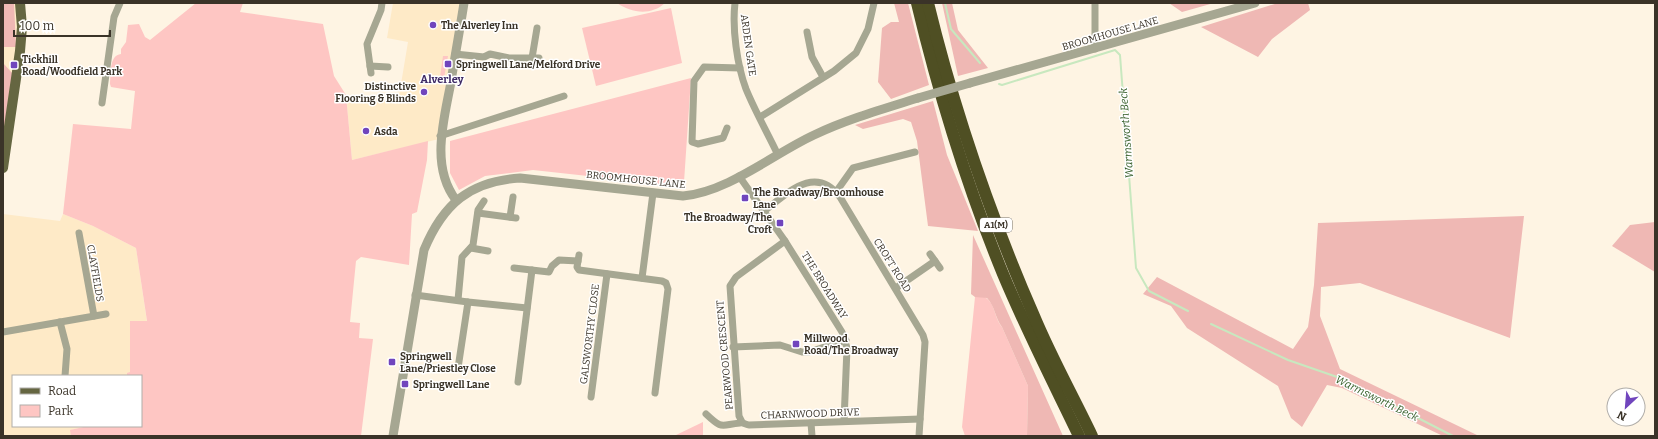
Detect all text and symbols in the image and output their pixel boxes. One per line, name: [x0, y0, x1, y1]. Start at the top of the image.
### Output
scale bar: [14, 12, 110, 38]
street label: ARDEN GATE: [738, 14, 758, 77]
street label: BROOMHOUSE LANE: [1061, 14, 1160, 53]
text: 100 m: [20, 19, 55, 33]
marker: The Alverley Inn: [428, 20, 438, 30]
place label: The Alverley Inn: [441, 20, 519, 32]
place label: Tickhill Road/Woodfield Park: [22, 54, 122, 78]
marker: Springwell Lane/Melford Drive: [443, 59, 453, 69]
place label: Springwell Lane/Melford Drive: [456, 59, 601, 71]
marker: Tickhill Road/Woodfield Park: [9, 60, 19, 70]
district label: Alverley: [420, 73, 465, 86]
place label: Distinctive Flooring & Blinds: [335, 81, 416, 105]
water label: Warmsworth Beck: [1117, 86, 1136, 179]
marker: Distinctive Flooring & Blinds: [419, 87, 429, 97]
marker: Asda: [361, 126, 371, 136]
place label: Asda: [374, 126, 398, 138]
street label: BROOMHOUSE LANE: [586, 169, 686, 191]
place label: The Broadway/Broomhouse Lane: [753, 187, 884, 211]
marker: The Broadway/Broomhouse Lane: [740, 193, 750, 203]
place label: The Broadway/The Croft: [684, 212, 773, 236]
marker: The Broadway/The Croft: [775, 218, 785, 228]
road number: A1(M): [980, 218, 1012, 232]
street label: CROFT ROAD: [871, 236, 914, 295]
street label: CLAYFIELDS: [84, 244, 106, 303]
street label: THE BROADWAY: [799, 250, 850, 322]
street label: GALSWORTHY CLOSE: [578, 283, 602, 385]
street label: PEARWOOD CRESCENT: [714, 299, 736, 410]
place label: Millwood Road/The Broadway: [804, 333, 899, 357]
marker: Millwood Road/The Broadway: [791, 339, 801, 349]
place label: Springwell Lane/Priestley Close: [400, 351, 496, 375]
marker: Springwell Lane/Priestley Close: [387, 357, 397, 367]
water label: Warmsworth Beck: [1333, 373, 1421, 425]
legend: [12, 375, 142, 427]
marker: Springwell Lane: [400, 379, 410, 389]
place label: Springwell Lane: [413, 379, 490, 391]
text: Road: [48, 384, 76, 398]
north arrow: [1606, 387, 1646, 427]
text: Park: [48, 404, 74, 418]
street label: CHARNWOOD DRIVE: [760, 406, 860, 422]
text: N: [1615, 408, 1629, 423]

